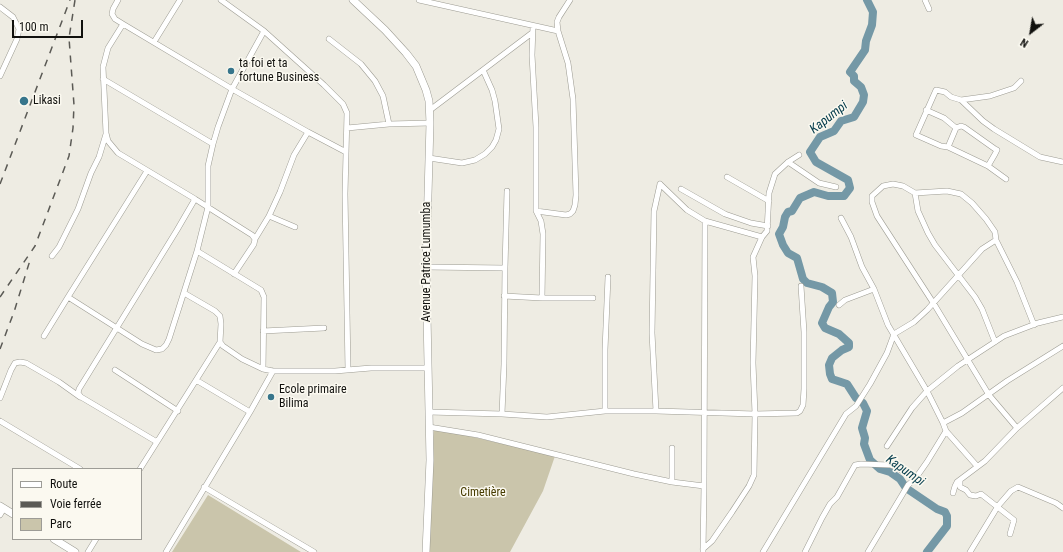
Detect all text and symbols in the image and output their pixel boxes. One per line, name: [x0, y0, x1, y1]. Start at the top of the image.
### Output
scale bar: [14, 12, 85, 38]
north arrow: [1011, 12, 1051, 52]
text: 100 m: [19, 20, 49, 34]
text: N: [1018, 35, 1031, 50]
place label: ta foi et ta fortune Business: [239, 57, 319, 85]
marker: ta foi et ta fortune Business: [226, 66, 236, 76]
place label: Likasi: [33, 94, 61, 108]
marker: Likasi: [18, 95, 30, 107]
water label: Kapumpi: [807, 98, 851, 138]
street label: Avenue Patrice Lumumba: [420, 202, 434, 322]
place label: Ecole primaire Bilima: [279, 383, 347, 411]
marker: Ecole primaire Bilima: [266, 392, 276, 402]
water label: Kapumpi: [883, 452, 927, 490]
legend: [12, 468, 142, 540]
text: Route: [50, 477, 77, 491]
park label: Cimetière: [460, 486, 506, 500]
text: Voie ferrée: [50, 497, 101, 511]
text: Parc: [50, 517, 71, 531]

